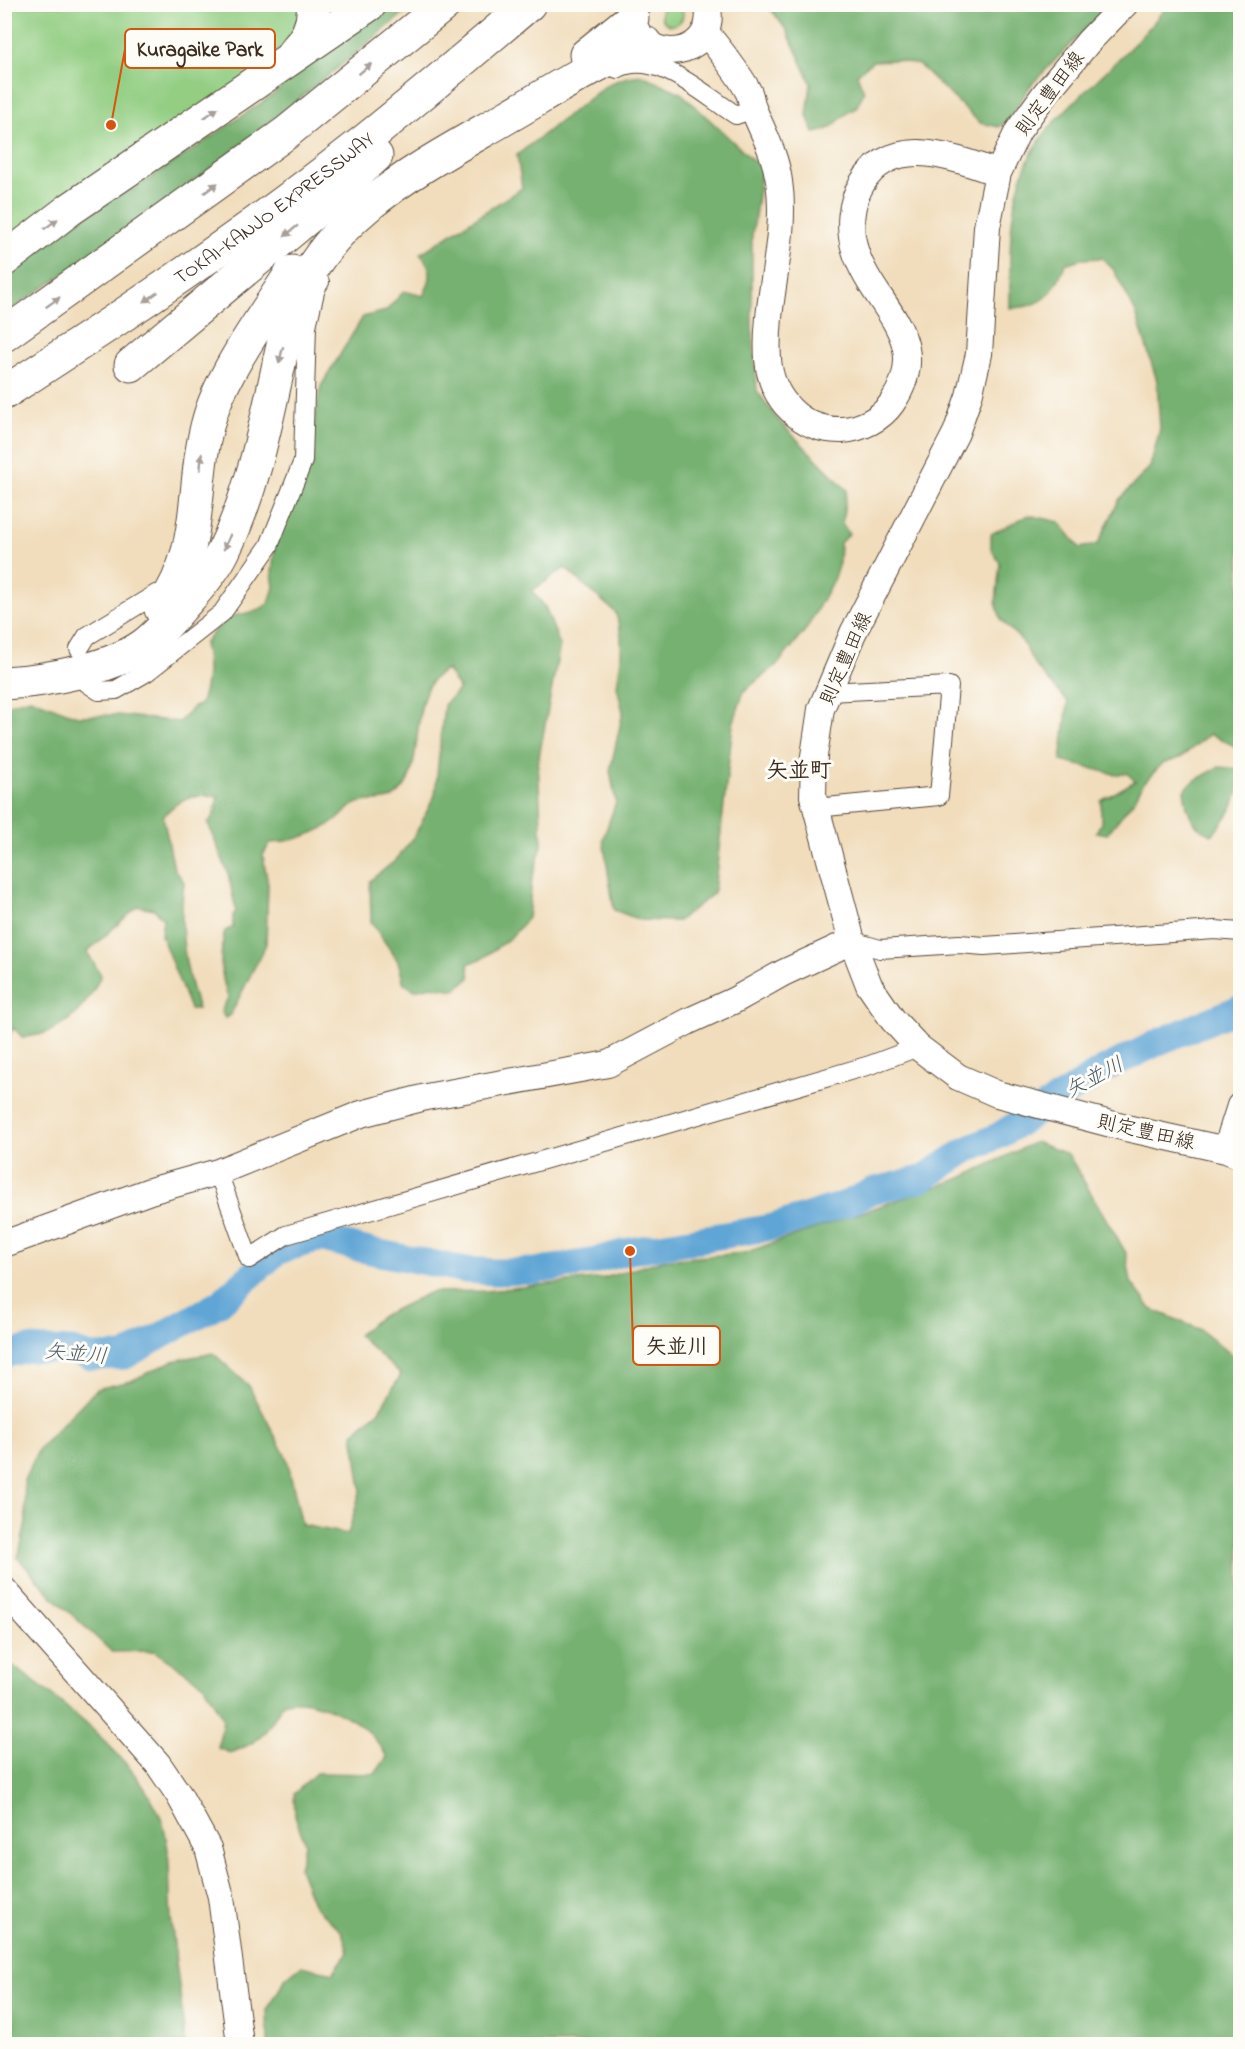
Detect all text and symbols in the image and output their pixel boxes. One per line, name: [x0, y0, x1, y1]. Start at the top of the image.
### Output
callout: Kuragaike Park: [125, 29, 275, 68]
text: Kuragaike Park: [137, 36, 264, 68]
street label: 則定豊田線: [1009, 46, 1093, 143]
one-way arrow: [357, 63, 372, 76]
one-way arrow: [203, 107, 219, 119]
street label: TOKAI-KANJO EXPRESSWAY: [169, 126, 381, 293]
one-way arrow: [203, 183, 218, 195]
one-way arrow: [43, 218, 59, 231]
one-way arrow: [283, 225, 299, 238]
one-way arrow: [143, 291, 159, 302]
one-way arrow: [44, 296, 60, 308]
one-way arrow: [275, 345, 285, 364]
one-way arrow: [196, 452, 206, 471]
one-way arrow: [223, 533, 232, 550]
street label: 則定豊田線: [814, 607, 881, 711]
district label: 矢並町: [766, 756, 832, 788]
water label: 矢並川: [1060, 1051, 1130, 1107]
street label: 則定豊田線: [1093, 1108, 1197, 1159]
callout: 矢並川: [633, 1326, 720, 1365]
text: 矢並川: [646, 1333, 709, 1363]
water label: 矢並川: [43, 1337, 109, 1373]

